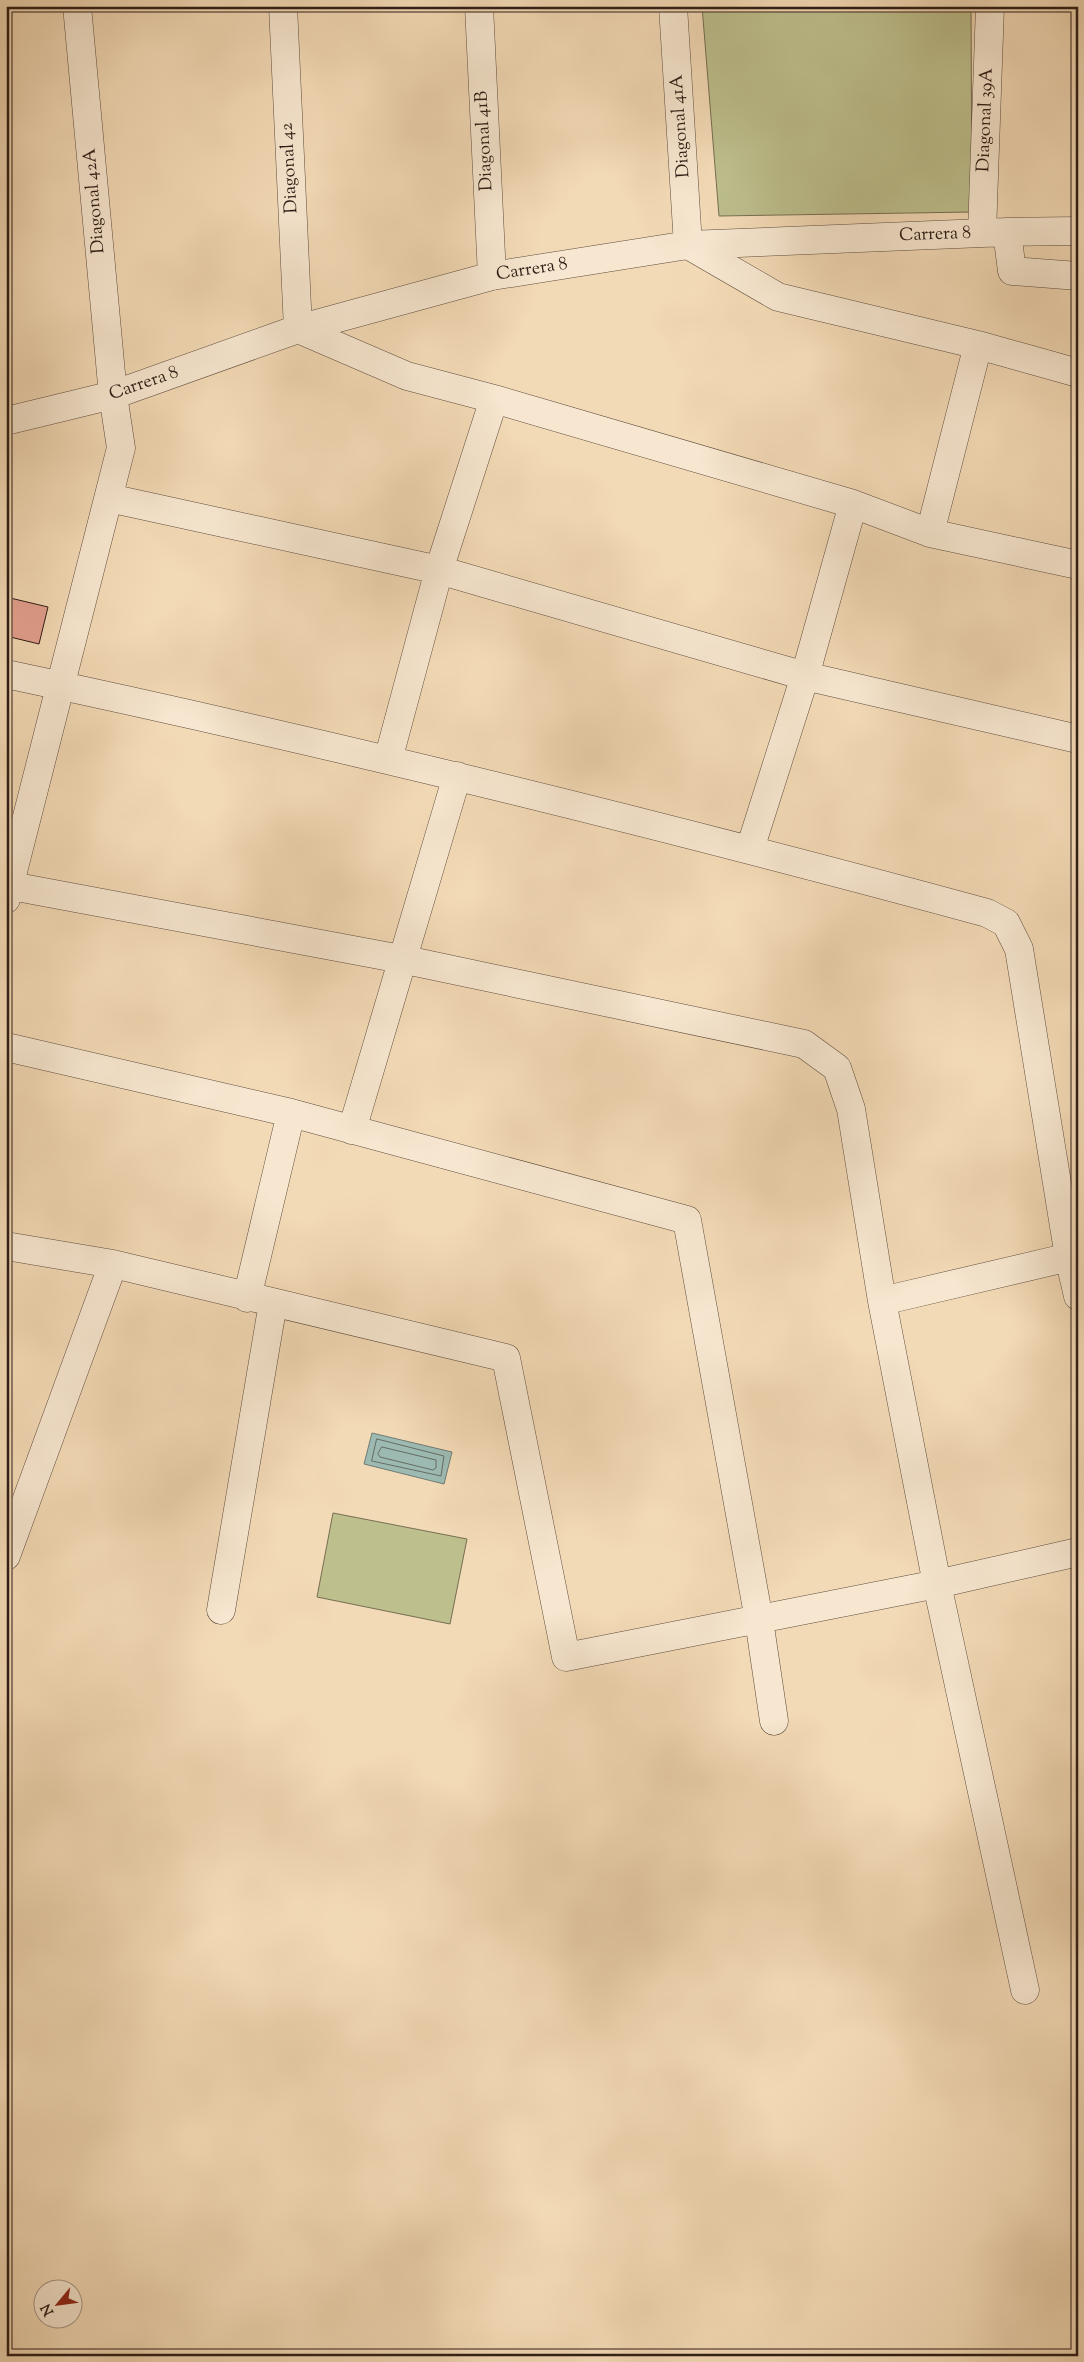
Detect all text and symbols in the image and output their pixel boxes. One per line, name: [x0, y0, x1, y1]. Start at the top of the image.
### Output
street label: Diagonal 39A: [971, 67, 1001, 173]
street label: Diagonal 41A: [664, 73, 698, 179]
street label: Diagonal 41B: [469, 90, 501, 192]
street label: Diagonal 42: [275, 121, 305, 214]
street label: Diagonal 42A: [77, 147, 113, 255]
street label: Carrera 8: [899, 221, 971, 249]
street label: Carrera 8: [494, 252, 570, 288]
street label: Carrera 8: [106, 360, 182, 408]
north arrow: [32, 2280, 82, 2330]
text: N: [37, 2300, 60, 2319]

